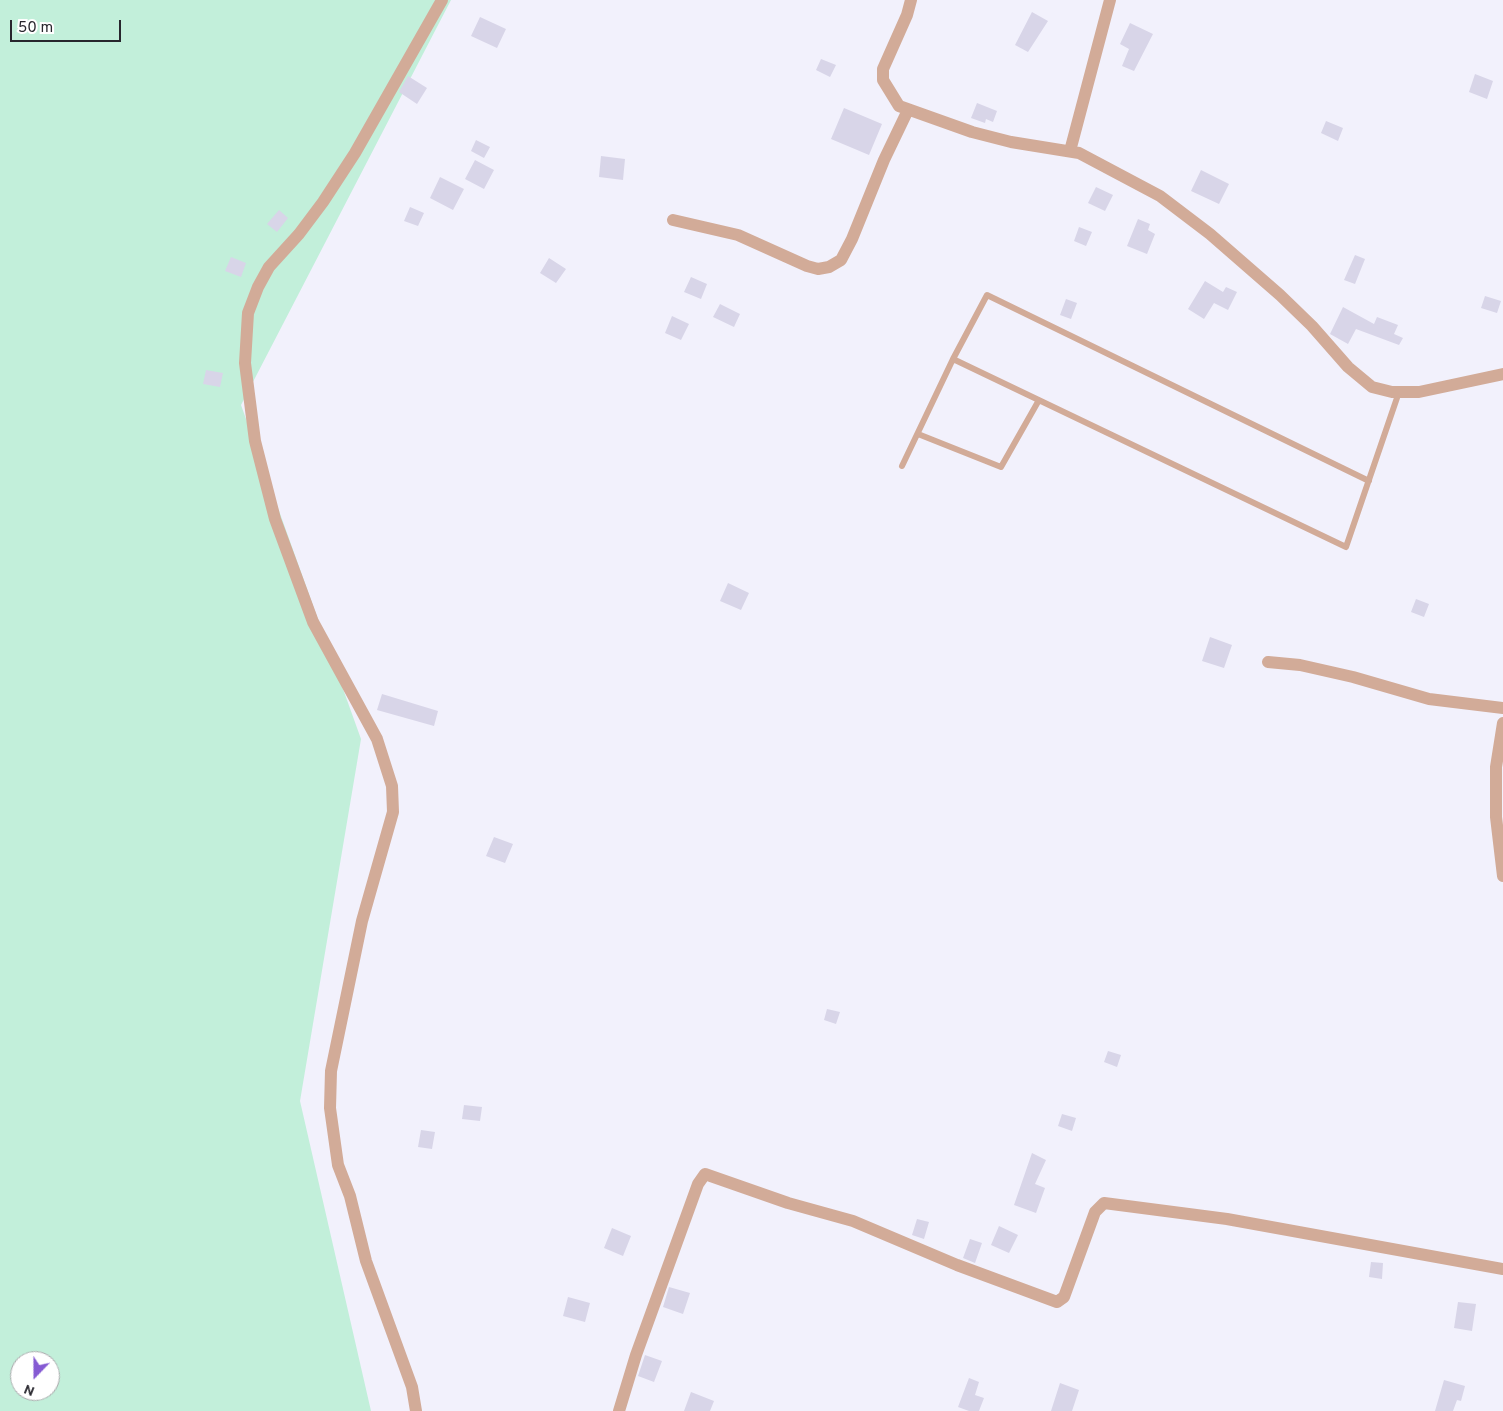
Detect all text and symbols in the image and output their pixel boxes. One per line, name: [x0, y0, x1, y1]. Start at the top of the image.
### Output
scale bar: [12, 10, 124, 42]
text: 50 m: [18, 19, 53, 38]
north arrow: [10, 1351, 60, 1401]
text: N: [22, 1380, 37, 1399]

